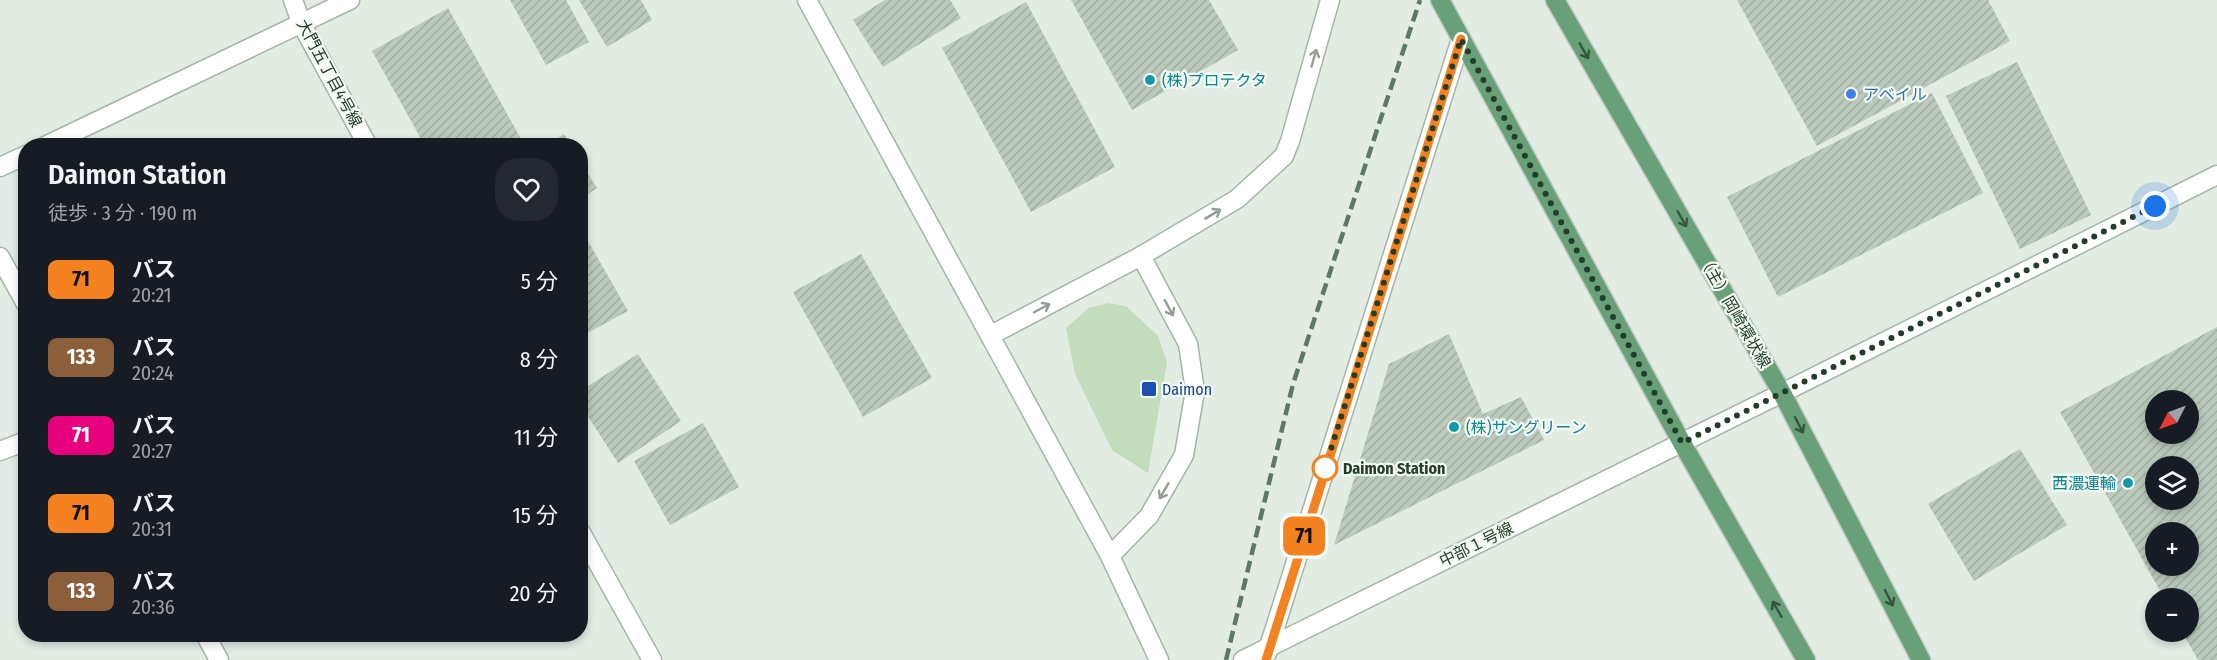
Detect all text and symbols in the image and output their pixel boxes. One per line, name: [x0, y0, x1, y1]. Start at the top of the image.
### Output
street label: 大門五丁目4号線: [293, 16, 366, 131]
one-way arrow: [1579, 42, 1591, 59]
one-way arrow: [1309, 48, 1320, 67]
place label: (株)プロテクタ: [1162, 71, 1267, 90]
marker: (株)プロテクタ: [1143, 73, 1157, 87]
place label: アベイル: [1863, 85, 1927, 104]
marker: アベイル: [1844, 87, 1858, 101]
text: Daimon Station: [48, 158, 227, 191]
button: heart: [495, 158, 558, 221]
your location: [2140, 191, 2170, 221]
text: 徒歩 · 3 分 · 190 m: [48, 201, 197, 225]
one-way arrow: [1204, 207, 1221, 219]
one-way arrow: [1677, 210, 1688, 228]
street label: （主）岡崎環状線: [1694, 251, 1775, 371]
text: バス: [132, 256, 176, 283]
text: 71: [72, 266, 90, 292]
text: 5 分: [521, 268, 558, 295]
text: 20:21: [132, 283, 172, 307]
one-way arrow: [1164, 298, 1175, 316]
one-way arrow: [1033, 302, 1051, 313]
text: バス: [132, 334, 176, 361]
text: 133: [67, 344, 95, 370]
text: 8 分: [520, 346, 558, 373]
text: 20:24: [132, 361, 174, 385]
marker: Daimon: [1140, 380, 1158, 398]
place label: Daimon: [1162, 380, 1212, 399]
north arrow: [2145, 390, 2199, 444]
map controls: [2145, 390, 2199, 642]
text: バス: [132, 412, 176, 439]
one-way arrow: [1794, 416, 1805, 434]
place label: (株)サングリーン: [1466, 418, 1587, 437]
marker: (株)サングリーン: [1447, 420, 1461, 434]
text: 71: [72, 422, 90, 448]
text: 11 分: [514, 424, 558, 451]
text: 20:27: [132, 439, 172, 463]
marker: Daimon Station: [1312, 455, 1338, 481]
button: layers: [2145, 456, 2199, 510]
place label: Daimon Station: [1343, 459, 1445, 478]
place label: 西濃運輸: [2052, 474, 2116, 493]
marker: 西濃運輸: [2121, 476, 2135, 490]
one-way arrow: [1157, 482, 1169, 499]
text: バス: [132, 490, 176, 517]
text: 71: [72, 500, 90, 526]
text: 15 分: [512, 502, 558, 529]
line badge: 71: [1277, 516, 1331, 556]
text: 20:31: [132, 517, 172, 541]
street label: 中部１号線: [1436, 518, 1516, 571]
button: +: [2145, 522, 2199, 576]
text: 71: [1295, 523, 1313, 549]
text: バス: [132, 568, 176, 595]
text: 133: [67, 578, 95, 604]
text: 20 分: [510, 580, 558, 607]
button: −: [2145, 588, 2199, 642]
one-way arrow: [1884, 589, 1895, 607]
text: 20:36: [132, 595, 175, 619]
one-way arrow: [1771, 601, 1783, 618]

